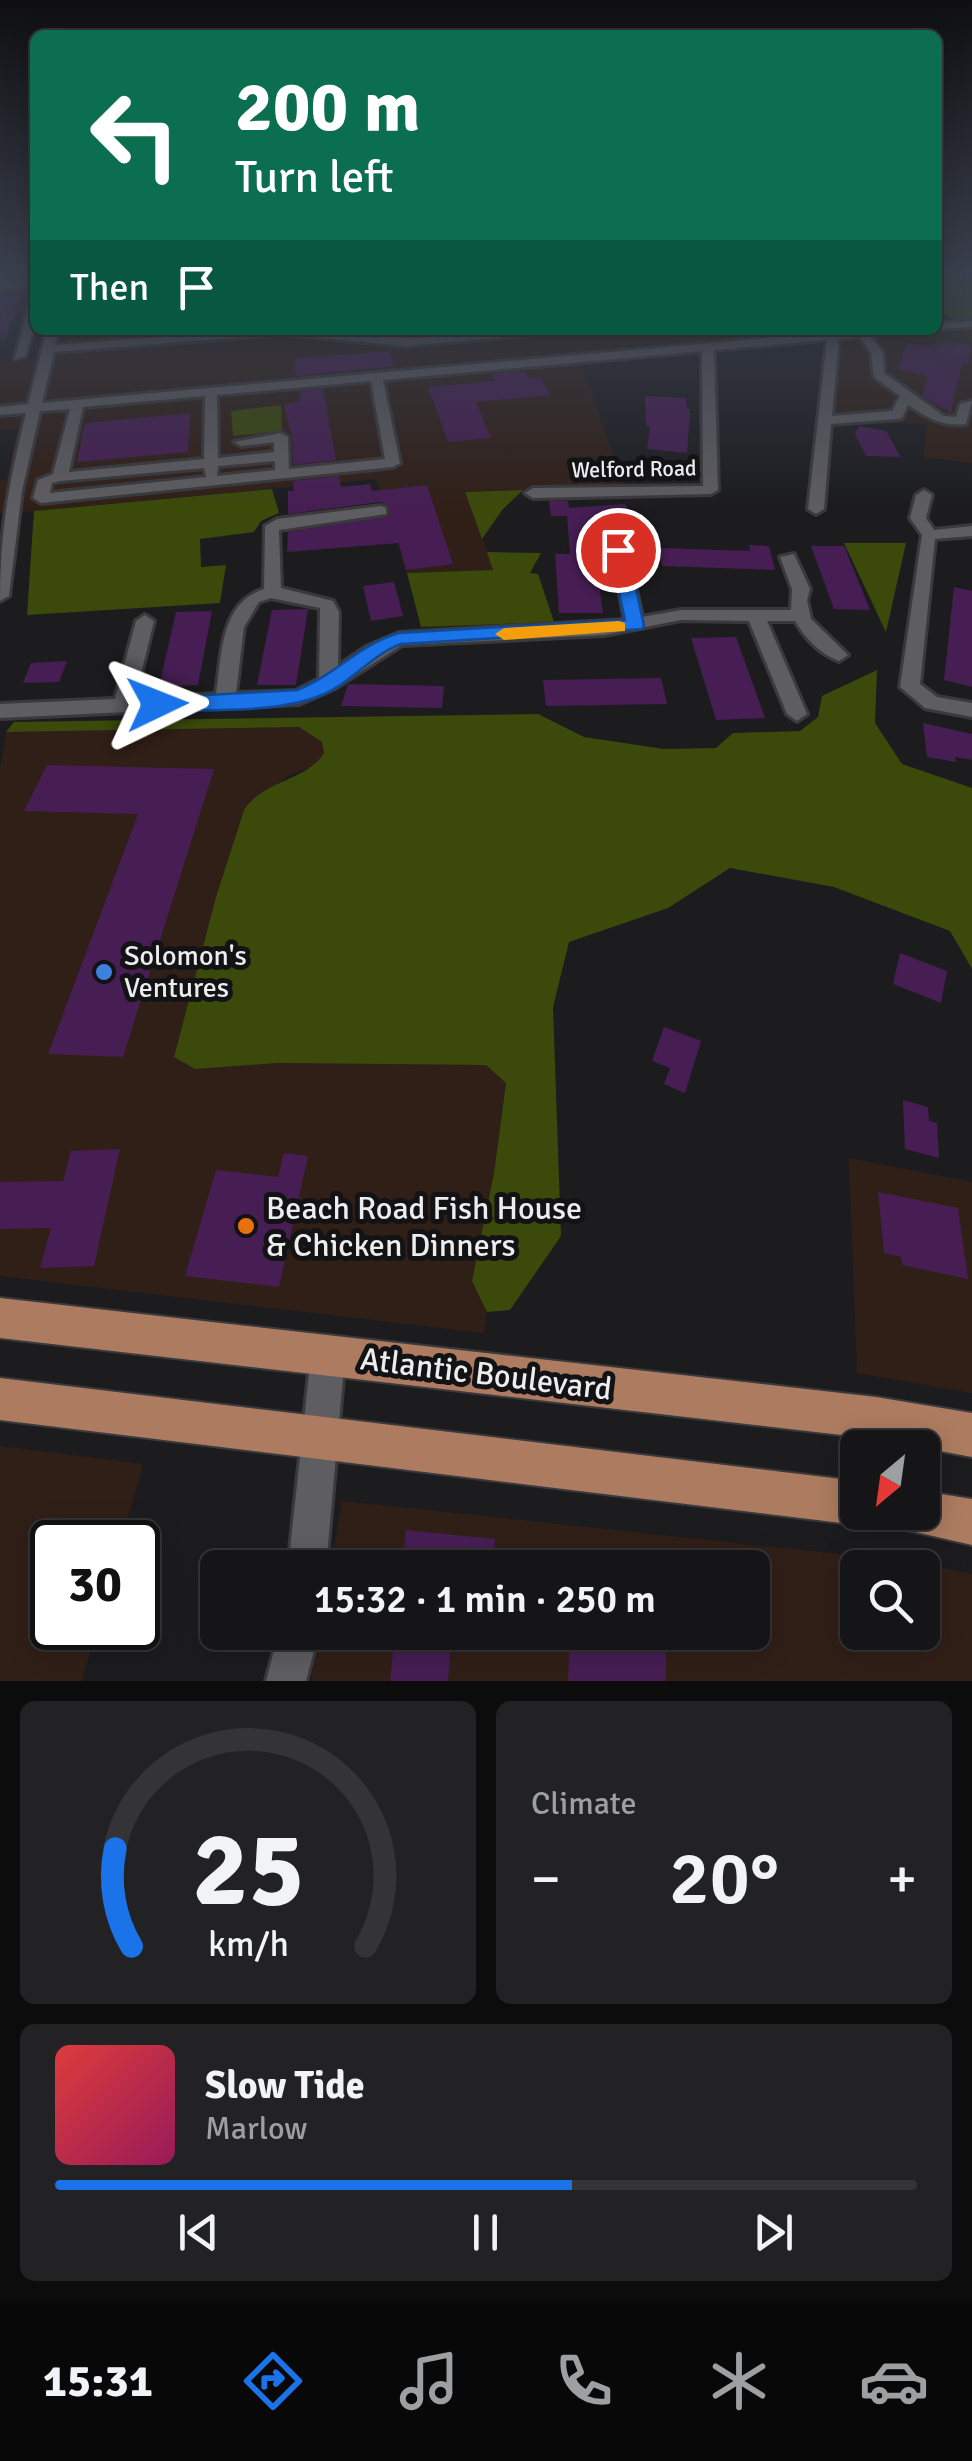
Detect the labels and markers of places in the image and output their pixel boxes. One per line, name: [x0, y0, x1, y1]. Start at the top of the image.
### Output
pin: [576, 508, 661, 593]
place label: Solomon's Ventures: [124, 939, 247, 1005]
marker: Solomon's Ventures: [93, 961, 115, 983]
place label: Beach Road Fish House & Chicken Dinners: [266, 1189, 582, 1265]
marker: Beach Road Fish House & Chicken Dinners: [235, 1215, 257, 1237]

